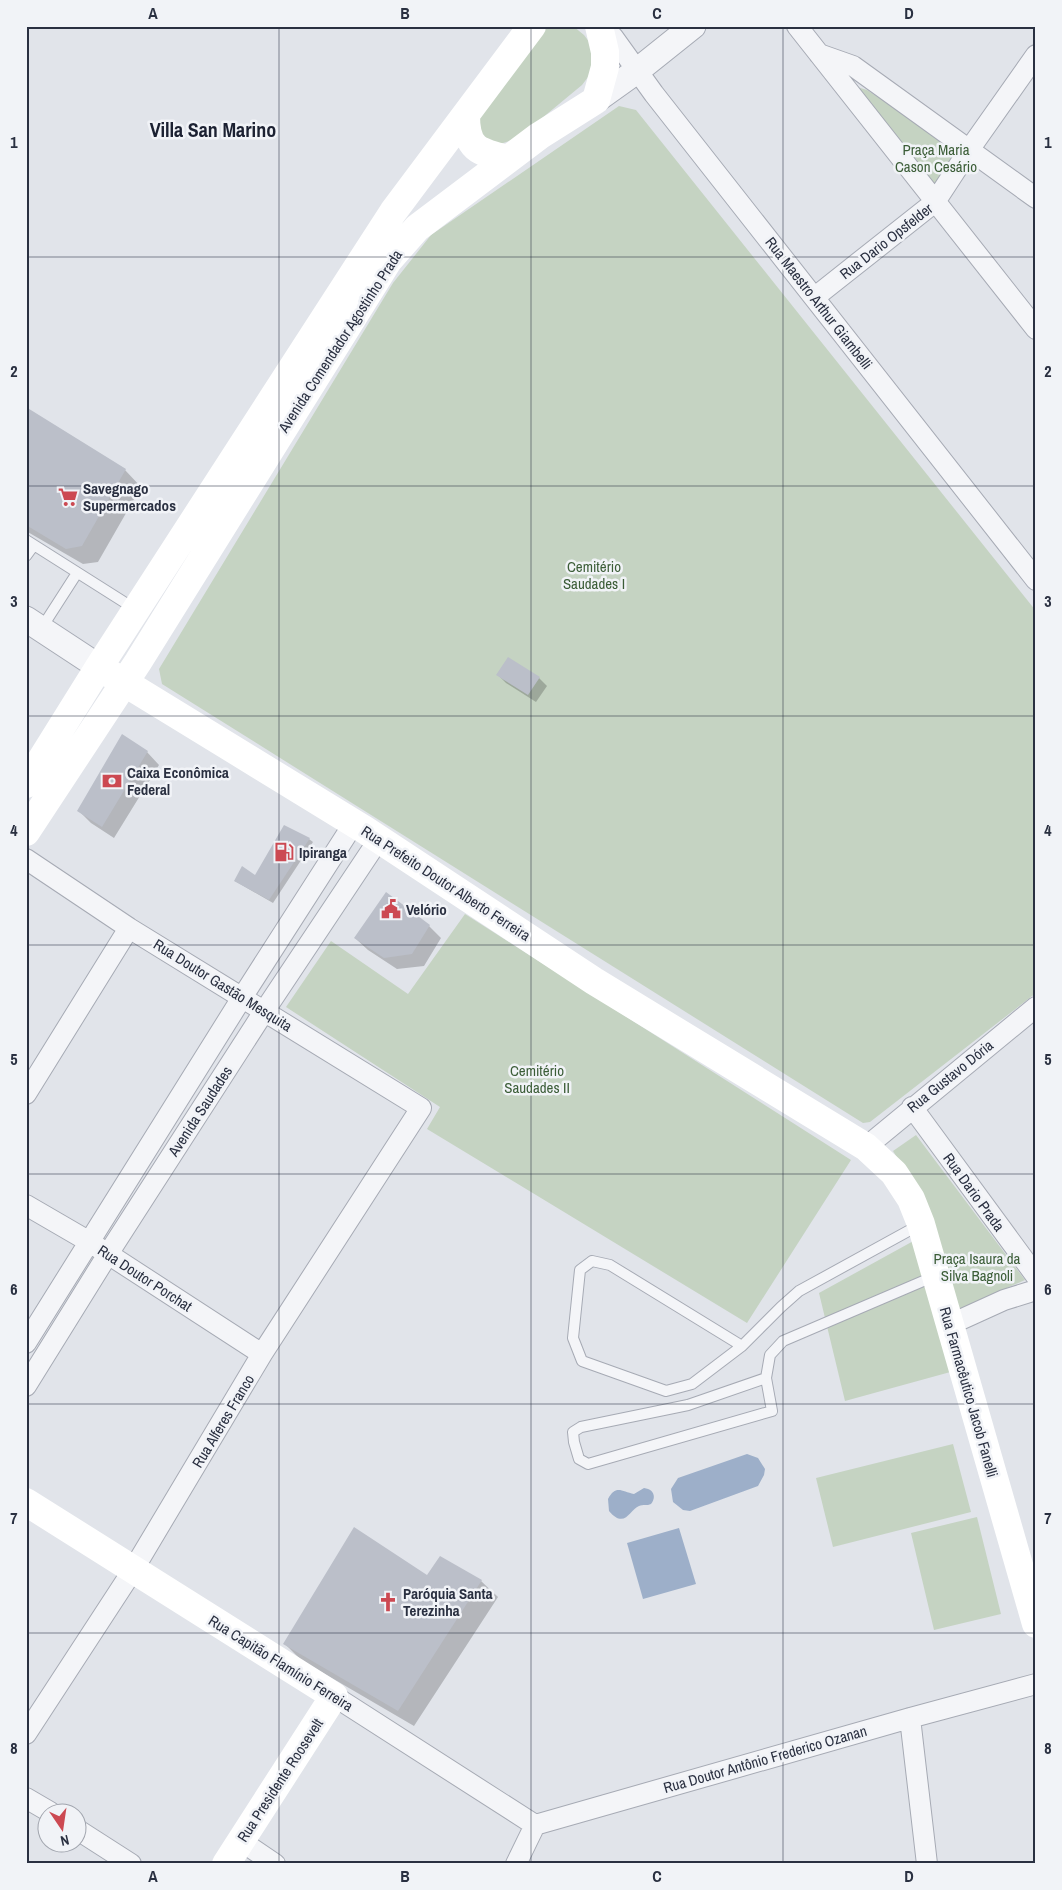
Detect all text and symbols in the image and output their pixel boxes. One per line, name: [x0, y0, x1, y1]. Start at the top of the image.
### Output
text: A: [148, 2, 158, 24]
text: B: [400, 2, 410, 24]
text: C: [652, 2, 662, 24]
text: D: [904, 2, 914, 24]
district label: Villa San Marino: [150, 116, 276, 143]
text: 1: [10, 131, 18, 153]
text: 1: [1044, 131, 1052, 153]
park label: Praça Maria Cason Cesário: [895, 139, 977, 177]
street label: Rua Dario Opsfelder: [835, 198, 937, 284]
street label: Rua Maestro Arthur Giambelli: [761, 232, 877, 374]
street label: Avenida Comendador Agostinho Prada: [272, 245, 407, 437]
text: 2: [10, 360, 18, 382]
text: 2: [1044, 360, 1052, 382]
place label: Savegnago Supermercados: [83, 478, 176, 516]
supermarket icon: Savegnago Supermercados: [57, 486, 79, 508]
park label: Cemitério Saudades I: [563, 556, 625, 594]
text: 3: [10, 590, 18, 612]
text: 3: [1044, 590, 1052, 612]
place label: Caixa Econômica Federal: [127, 762, 229, 800]
bank icon: Caixa Econômica Federal: [101, 770, 123, 792]
text: 4: [10, 819, 18, 841]
text: 4: [1044, 819, 1052, 841]
street label: Rua Prefeito Doutor Alberto Ferreira: [357, 820, 535, 946]
fuel station icon: Ipiranga: [273, 841, 295, 863]
place label: Ipiranga: [299, 842, 347, 863]
public building icon: Velório: [380, 898, 402, 920]
place label: Velório: [406, 899, 447, 920]
street label: Rua Doutor Gastão Mesquita: [150, 934, 297, 1036]
street label: Rua Gustavo Dória: [902, 1035, 998, 1117]
text: 5: [10, 1048, 18, 1070]
text: 5: [1044, 1048, 1052, 1070]
park label: Cemitério Saudades II: [504, 1060, 570, 1098]
street label: Avenida Saudades: [162, 1062, 237, 1161]
street label: Rua Dario Prada: [938, 1148, 1010, 1236]
street label: Rua Doutor Porchat: [94, 1240, 197, 1317]
park label: Praça Isaura da Silva Bagnoli: [934, 1248, 1021, 1286]
text: 6: [10, 1278, 18, 1300]
text: 6: [1044, 1278, 1052, 1300]
street label: Rua Farmacêutico Jacob Fanelli: [935, 1304, 1003, 1480]
street label: Rua Alferes Franco: [187, 1370, 259, 1472]
text: 7: [10, 1507, 18, 1529]
text: 7: [1044, 1507, 1052, 1529]
place label: Paróquia Santa Terezinha: [403, 1583, 493, 1621]
church icon: Paróquia Santa Terezinha: [377, 1591, 399, 1613]
street label: Rua Capitão Flamínio Ferreira: [205, 1610, 357, 1716]
street label: Rua Presidente Roosevelt: [232, 1714, 328, 1846]
street label: Rua Doutor Antônio Frederico Ozanan: [661, 1720, 869, 1798]
text: 8: [10, 1737, 18, 1759]
text: 8: [1044, 1737, 1052, 1759]
north arrow: [38, 1802, 88, 1852]
text: N: [59, 1831, 71, 1850]
text: A: [148, 1865, 158, 1887]
text: B: [400, 1865, 410, 1887]
text: C: [652, 1865, 662, 1887]
text: D: [904, 1865, 914, 1887]

